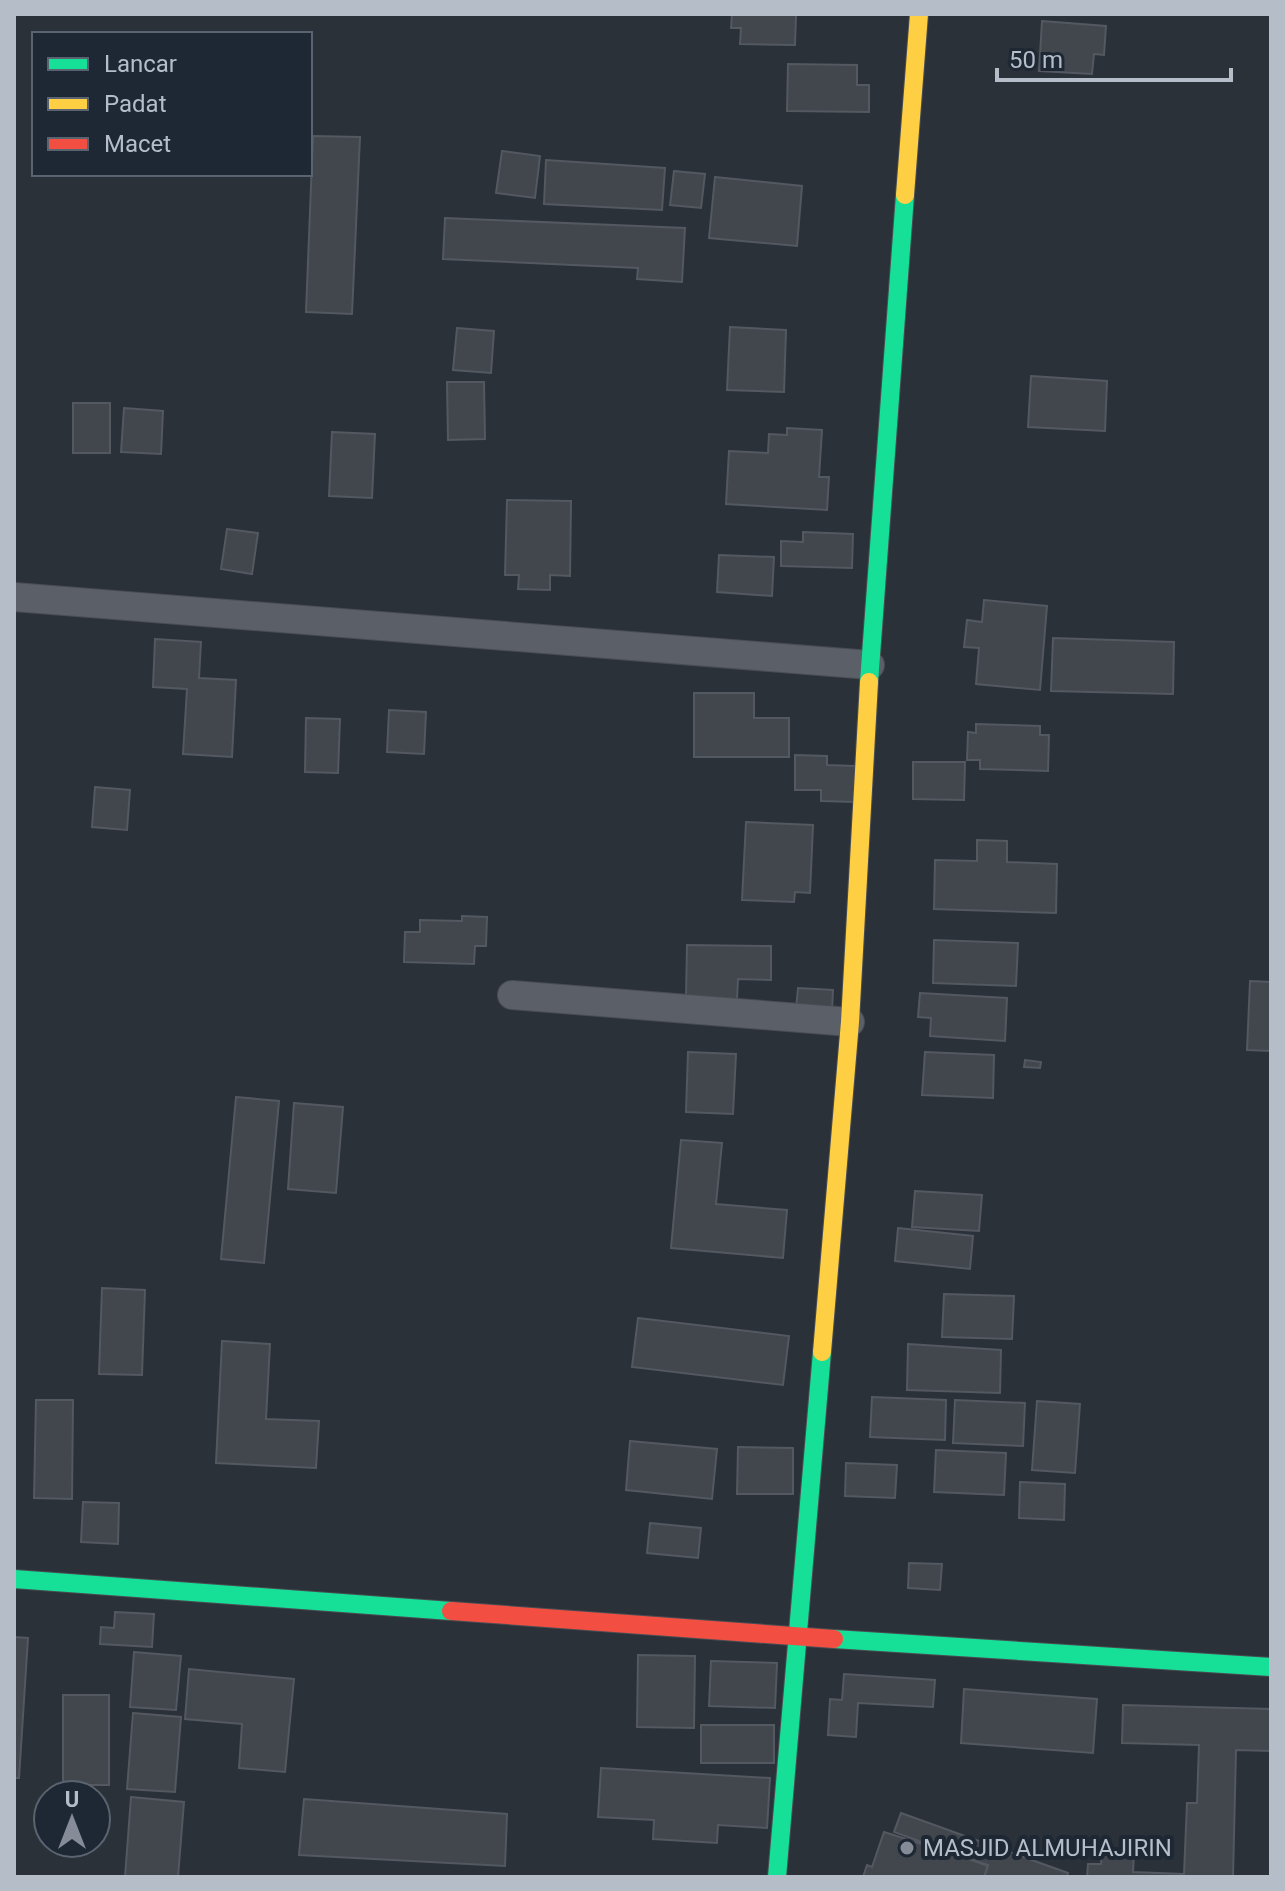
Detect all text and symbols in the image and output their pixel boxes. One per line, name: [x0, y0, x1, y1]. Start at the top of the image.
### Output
legend: [32, 32, 312, 176]
scale bar: [997, 32, 1231, 82]
text: 50 m: [1009, 46, 1063, 74]
text: Lancar: [104, 50, 177, 78]
text: Padat: [104, 90, 167, 118]
text: Macet: [104, 130, 171, 158]
north arrow: [32, 1779, 112, 1859]
text: U: [65, 1787, 79, 1812]
place label: MASJID ALMUHAJIRIN: [923, 1834, 1172, 1862]
marker: MASJID ALMUHAJIRIN: [898, 1839, 916, 1857]

